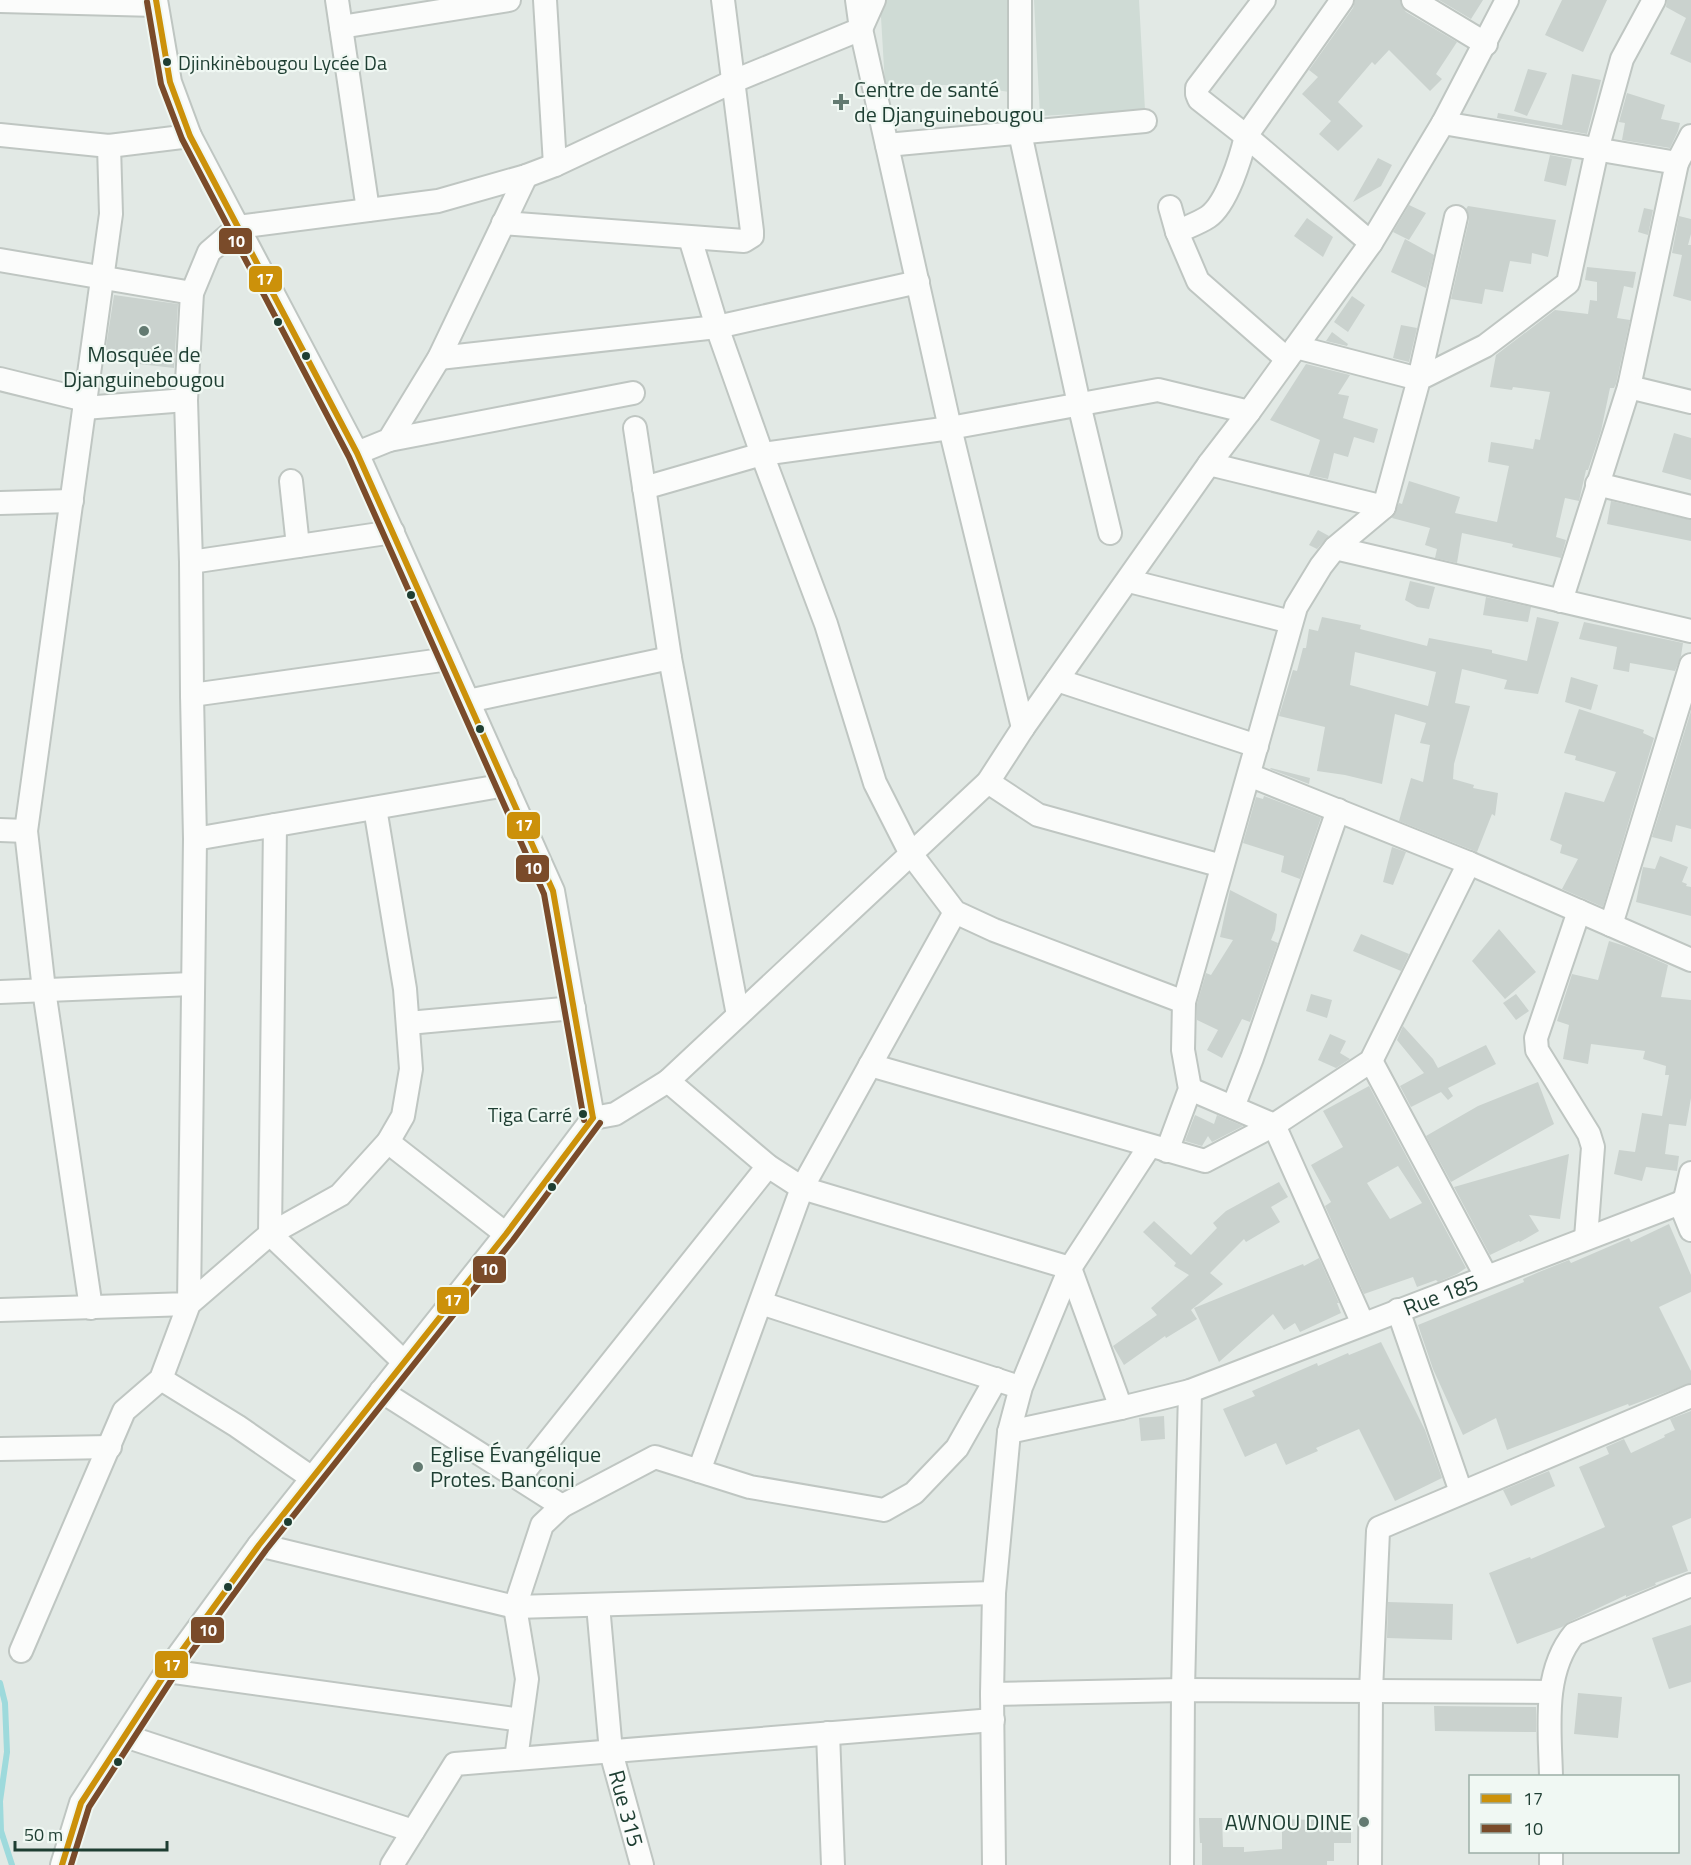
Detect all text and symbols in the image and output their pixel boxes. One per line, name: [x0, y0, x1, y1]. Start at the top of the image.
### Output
place label: Djinkinèbougou Lycée Da: [178, 47, 387, 78]
marker: Djinkinèbougou Lycée Da: [161, 56, 173, 68]
place label: Centre de santé de Djanguinebougou: [854, 72, 1044, 131]
marker: Centre de santé de Djanguinebougou: [832, 93, 850, 111]
line badge: 10: [218, 227, 253, 255]
text: 10: [227, 229, 245, 253]
line badge: 17: [248, 265, 283, 293]
text: 17: [256, 267, 274, 291]
unlabelled marker: [272, 316, 284, 328]
marker: Mosquée de Djanguinebougou: [137, 324, 151, 338]
place label: Mosquée de Djanguinebougou: [63, 337, 225, 396]
unlabelled marker: [300, 350, 312, 362]
unlabelled marker: [405, 589, 417, 601]
unlabelled marker: [474, 723, 486, 735]
line badge: 17: [506, 811, 541, 840]
text: 17: [515, 813, 533, 837]
line badge: 10: [515, 854, 550, 883]
text: 10: [524, 856, 542, 880]
place label: Tiga Carré: [488, 1099, 572, 1130]
marker: Tiga Carré: [577, 1108, 589, 1120]
unlabelled marker: [546, 1181, 558, 1193]
line badge: 10: [472, 1255, 507, 1284]
text: 10: [480, 1257, 498, 1281]
street label: Rue 185: [1398, 1265, 1483, 1325]
line badge: 17: [436, 1286, 470, 1315]
text: 17: [444, 1288, 462, 1312]
place label: Eglise Évangélique Protes. Banconi: [430, 1437, 601, 1496]
marker: Eglise Évangélique Protes. Banconi: [411, 1460, 425, 1474]
unlabelled marker: [282, 1516, 294, 1528]
unlabelled marker: [222, 1581, 234, 1593]
line badge: 10: [190, 1616, 225, 1644]
text: 10: [199, 1618, 217, 1642]
line badge: 17: [154, 1650, 189, 1679]
text: 17: [163, 1653, 181, 1677]
unlabelled marker: [112, 1756, 124, 1768]
street label: Rue 315: [600, 1766, 653, 1851]
legend: [1469, 1775, 1679, 1853]
text: 17: [1523, 1785, 1543, 1812]
place label: AWNOU DINE: [1225, 1805, 1352, 1839]
scale bar: [15, 1814, 166, 1852]
marker: AWNOU DINE: [1357, 1815, 1371, 1829]
text: 10: [1523, 1815, 1543, 1842]
text: 50 m: [24, 1821, 63, 1848]

